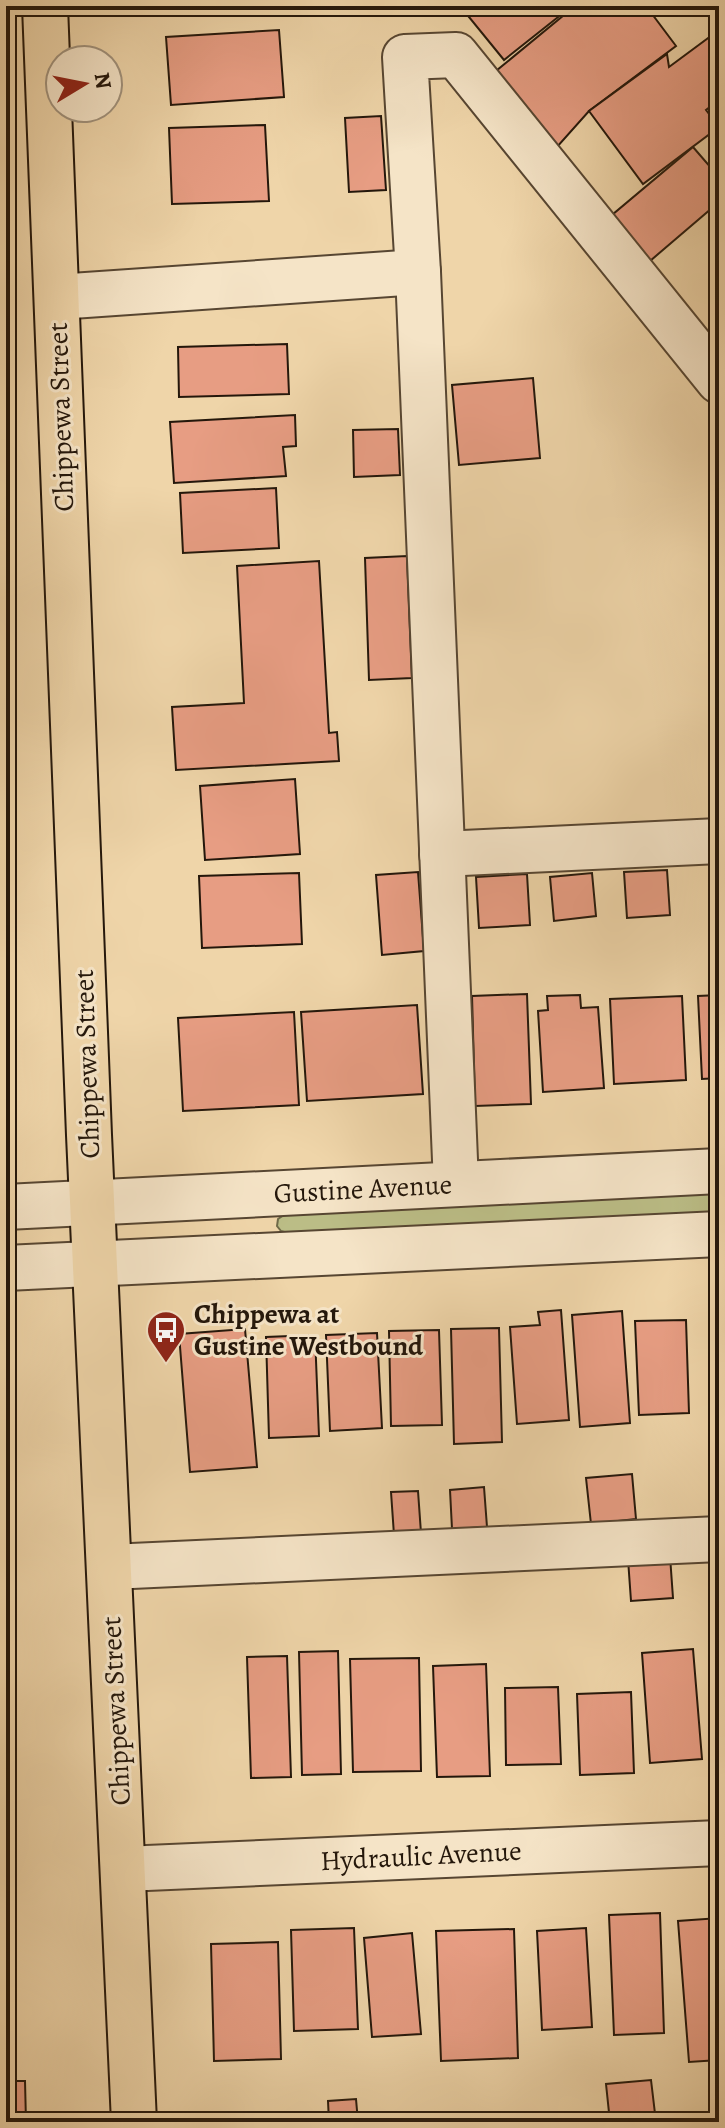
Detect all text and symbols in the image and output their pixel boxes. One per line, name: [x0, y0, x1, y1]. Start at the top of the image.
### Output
north arrow: [44, 44, 124, 124]
text: N: [87, 70, 119, 91]
street label: Chippewa Street: [39, 322, 83, 512]
street label: Chippewa Street: [65, 969, 109, 1159]
street label: Gustine Avenue: [273, 1165, 453, 1213]
place label: Chippewa at Gustine Westbound: [194, 1295, 424, 1365]
bus stop icon: Chippewa at Gustine Westbound: [145, 1309, 187, 1364]
street label: Chippewa Street: [92, 1616, 140, 1806]
street label: Hydraulic Avenue: [319, 1832, 523, 1880]

